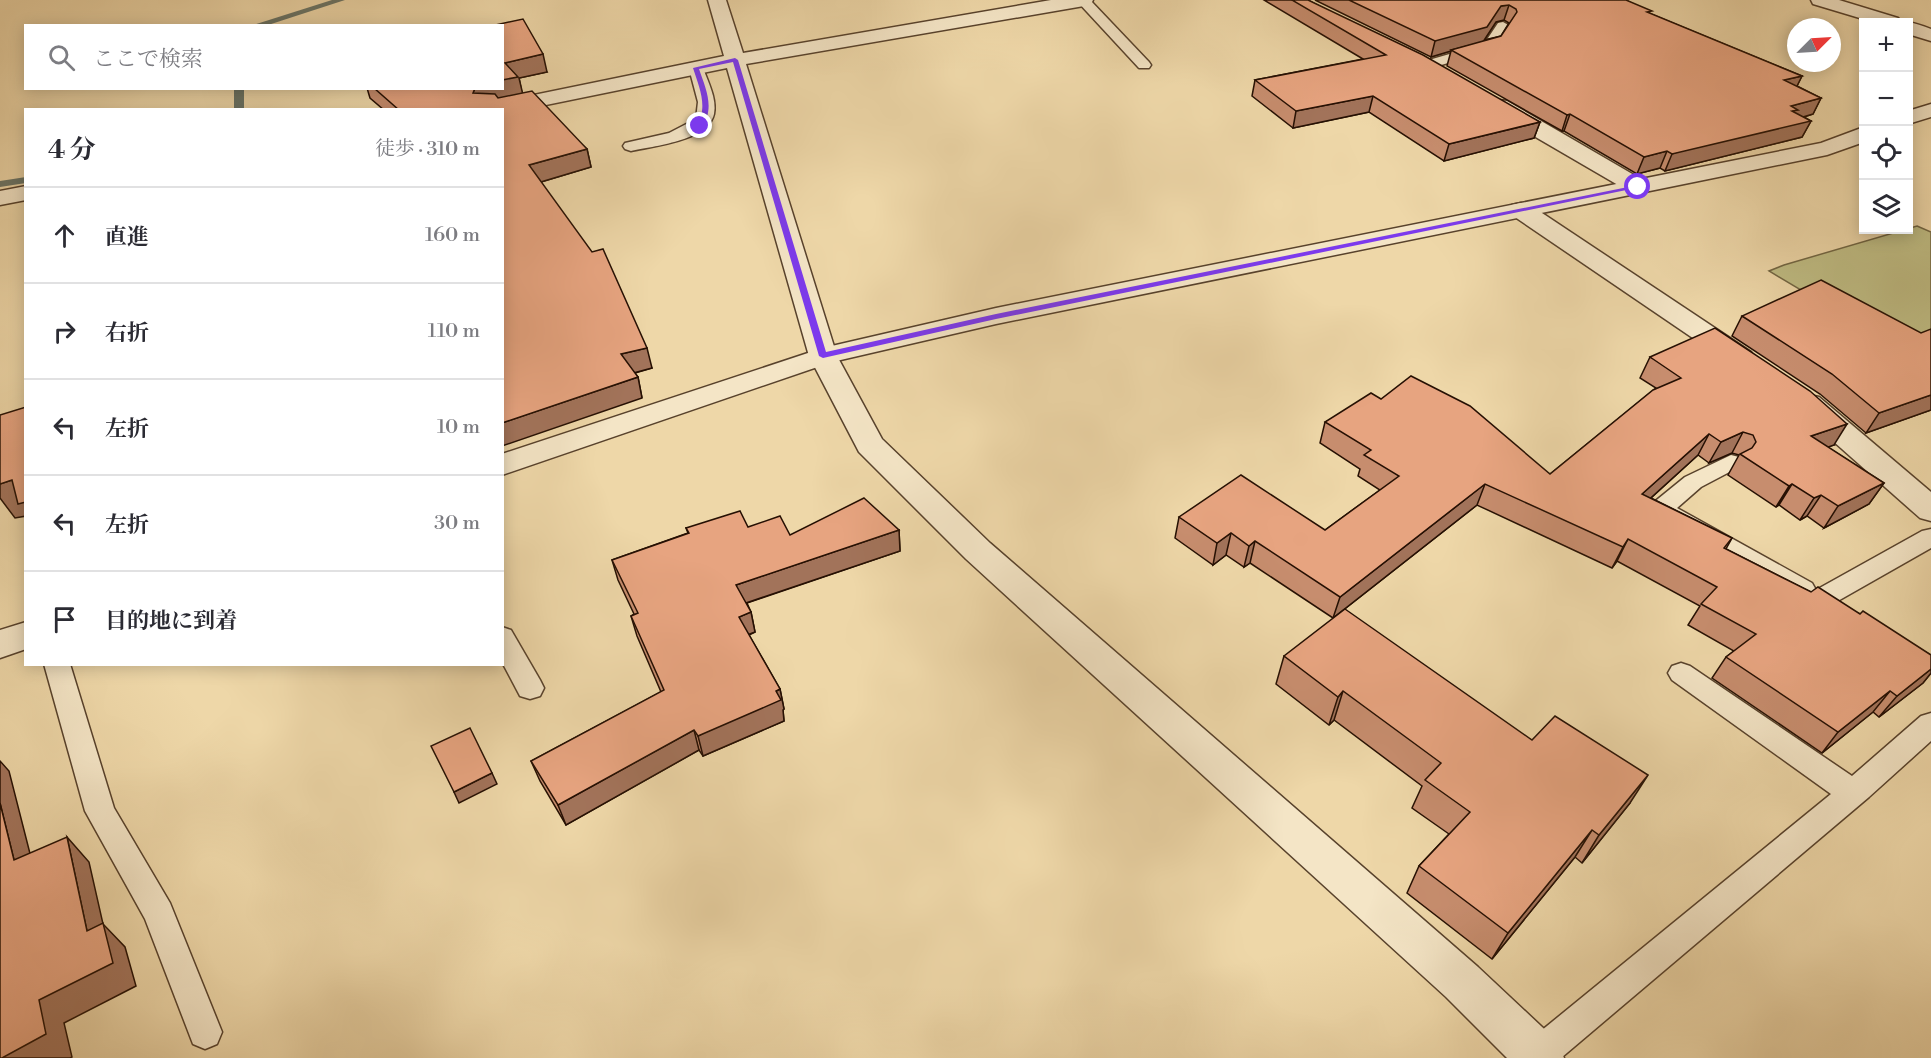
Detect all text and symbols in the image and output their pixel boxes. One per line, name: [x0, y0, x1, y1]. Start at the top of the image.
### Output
north arrow: [1787, 18, 1841, 72]
map controls: [1859, 18, 1913, 234]
button: +: [1859, 18, 1913, 72]
search box: [24, 24, 504, 90]
icon: search: [45, 41, 78, 74]
text: ここで検索: [93, 46, 203, 73]
button: −: [1859, 72, 1913, 126]
route end: [686, 112, 712, 138]
button: locate: [1859, 126, 1913, 180]
text: 4 分: [48, 134, 96, 166]
text: 徒歩 · 310 m: [375, 137, 480, 162]
route start: [1624, 173, 1650, 199]
button: layers: [1859, 180, 1913, 234]
icon: ahead: [48, 219, 81, 252]
text: 160 m: [425, 223, 480, 248]
text: 直進: [105, 224, 149, 251]
icon: right: [48, 315, 81, 348]
text: 110 m: [428, 319, 480, 344]
text: 右折: [105, 320, 149, 347]
icon: left: [48, 411, 81, 444]
text: 10 m: [437, 415, 480, 440]
text: 左折: [105, 416, 149, 443]
icon: left: [48, 507, 81, 540]
text: 30 m: [434, 511, 480, 536]
text: 左折: [105, 512, 149, 539]
icon: arrive: [48, 603, 81, 636]
text: 目的地に到着: [105, 608, 237, 635]

